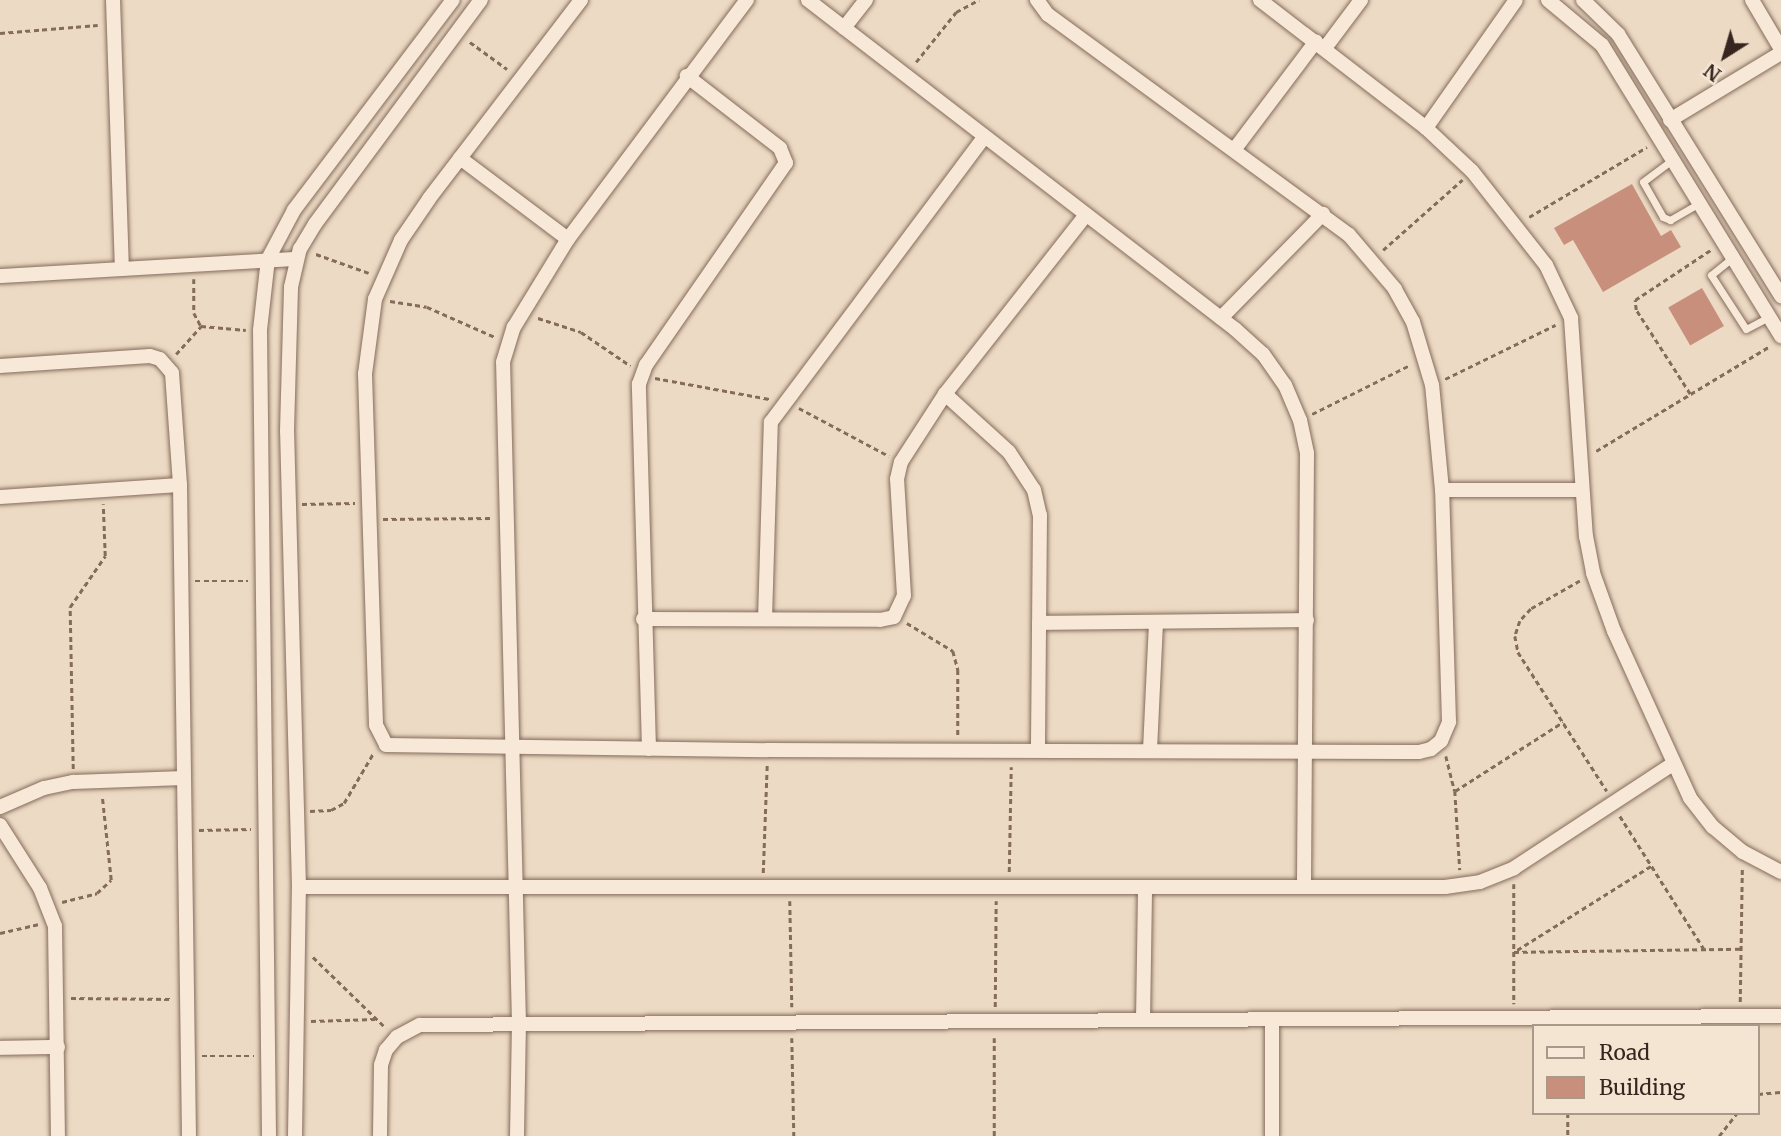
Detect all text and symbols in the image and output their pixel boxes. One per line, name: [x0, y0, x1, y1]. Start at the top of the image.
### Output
north arrow: [1690, 21, 1760, 91]
text: N: [1699, 59, 1726, 87]
legend: [1532, 1024, 1760, 1115]
text: Road: [1599, 1039, 1650, 1066]
text: Building: [1599, 1074, 1685, 1101]

